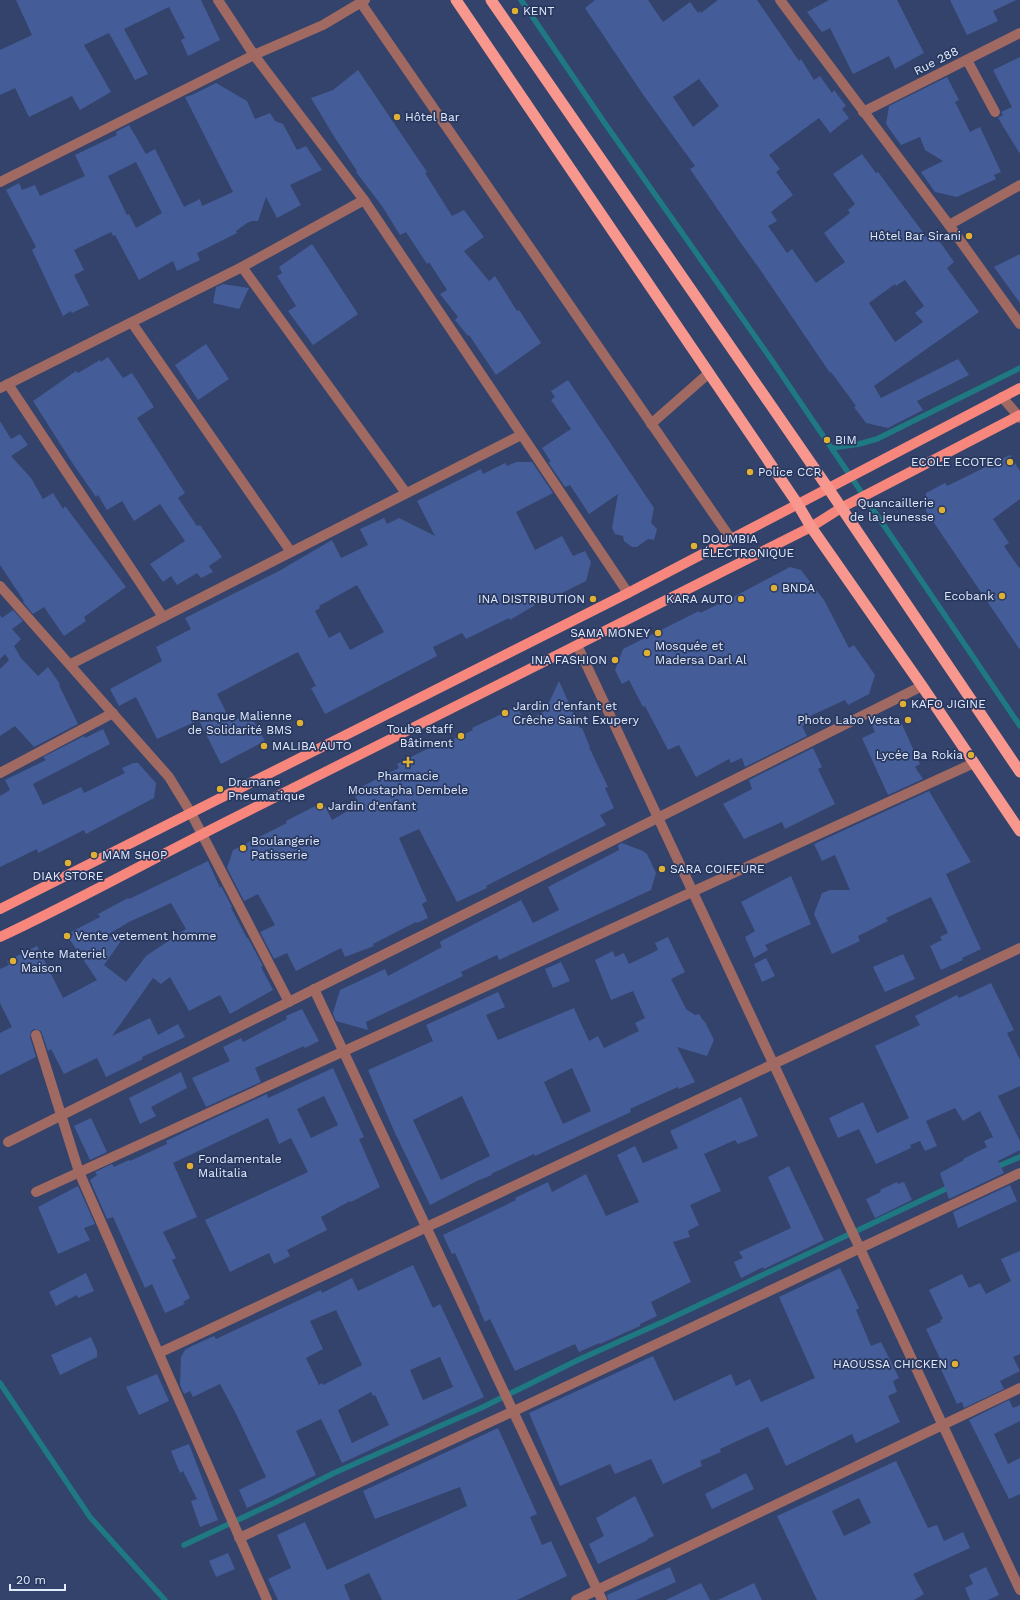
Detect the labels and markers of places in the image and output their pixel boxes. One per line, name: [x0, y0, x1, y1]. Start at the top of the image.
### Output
place label: KENT: [523, 4, 555, 18]
marker: KENT: [510, 6, 520, 16]
place label: Hôtel Bar: [405, 110, 460, 124]
marker: Hôtel Bar: [392, 112, 402, 122]
place label: Hôtel Bar Sirani: [870, 229, 961, 243]
marker: Hôtel Bar Sirani: [964, 231, 974, 241]
place label: BIM: [835, 433, 857, 447]
marker: BIM: [822, 435, 832, 445]
place label: ECOLE ECOTEC: [911, 455, 1002, 469]
marker: ECOLE ECOTEC: [1005, 457, 1015, 467]
place label: Police CCR: [758, 465, 821, 479]
marker: Police CCR: [745, 467, 755, 477]
place label: Quancaillerie de la jeunesse: [850, 496, 934, 524]
marker: Quancaillerie de la jeunesse: [937, 505, 947, 515]
place label: DOUMBIA ÉLECTRONIQUE: [702, 532, 795, 560]
marker: DOUMBIA ÉLECTRONIQUE: [689, 541, 699, 551]
place label: BNDA: [782, 581, 815, 595]
marker: BNDA: [769, 583, 779, 593]
place label: Ecobank: [944, 589, 994, 603]
marker: Ecobank: [997, 591, 1007, 601]
place label: INA DISTRIBUTION: [478, 592, 585, 606]
place label: KARA AUTO: [666, 592, 733, 606]
marker: INA DISTRIBUTION: [588, 594, 598, 604]
marker: KARA AUTO: [736, 594, 746, 604]
place label: SAMA MONEY: [570, 626, 650, 640]
marker: SAMA MONEY: [653, 628, 663, 638]
place label: Mosquée et Madersa Darl Al: [655, 639, 747, 667]
marker: Mosquée et Madersa Darl Al: [642, 648, 652, 658]
place label: INA FASHION: [531, 653, 607, 667]
marker: INA FASHION: [610, 655, 620, 665]
place label: KAFO JIGINE: [911, 697, 986, 711]
place label: Jardin d'enfant et Crêche Saint Exupery: [513, 699, 640, 727]
marker: KAFO JIGINE: [898, 699, 908, 709]
marker: Jardin d'enfant et Crêche Saint Exupery: [500, 708, 510, 718]
place label: Banque Malienne de Solidarité BMS: [187, 709, 292, 737]
place label: Photo Labo Vesta: [797, 713, 900, 727]
marker: Photo Labo Vesta: [903, 715, 913, 725]
marker: Banque Malienne de Solidarité BMS: [295, 718, 305, 728]
place label: Touba staff Bâtiment: [387, 722, 454, 750]
marker: Touba staff Bâtiment: [456, 731, 466, 741]
place label: MALIBA AUTO: [272, 739, 352, 753]
marker: MALIBA AUTO: [259, 741, 269, 751]
place label: Lycée Ba Rokia: [876, 748, 963, 762]
marker: Lycée Ba Rokia: [966, 750, 976, 760]
marker: Pharmacie Moustapha Dembele: [403, 757, 413, 767]
place label: Pharmacie Moustapha Dembele: [348, 769, 468, 797]
place label: Dramane Pneumatique: [228, 775, 305, 803]
marker: Dramane Pneumatique: [215, 784, 225, 794]
place label: Jardin d'enfant: [328, 799, 416, 813]
marker: Jardin d'enfant: [315, 801, 325, 811]
place label: Boulangerie Patisserie: [251, 834, 320, 862]
marker: Boulangerie Patisserie: [238, 843, 248, 853]
place label: MAM SHOP: [102, 848, 167, 862]
marker: MAM SHOP: [89, 850, 99, 860]
marker: DIAK STORE: [63, 858, 73, 868]
place label: SARA COIFFURE: [670, 862, 765, 876]
marker: SARA COIFFURE: [657, 864, 667, 874]
place label: DIAK STORE: [33, 869, 104, 883]
place label: Vente vetement homme: [75, 929, 216, 943]
marker: Vente vetement homme: [62, 931, 72, 941]
place label: Vente Materiel Maison: [21, 947, 106, 975]
marker: Vente Materiel Maison: [8, 956, 18, 966]
place label: Fondamentale Malitalia: [198, 1152, 282, 1180]
marker: Fondamentale Malitalia: [185, 1161, 195, 1171]
place label: HAOUSSA CHICKEN: [833, 1357, 947, 1371]
marker: HAOUSSA CHICKEN: [950, 1359, 960, 1369]

